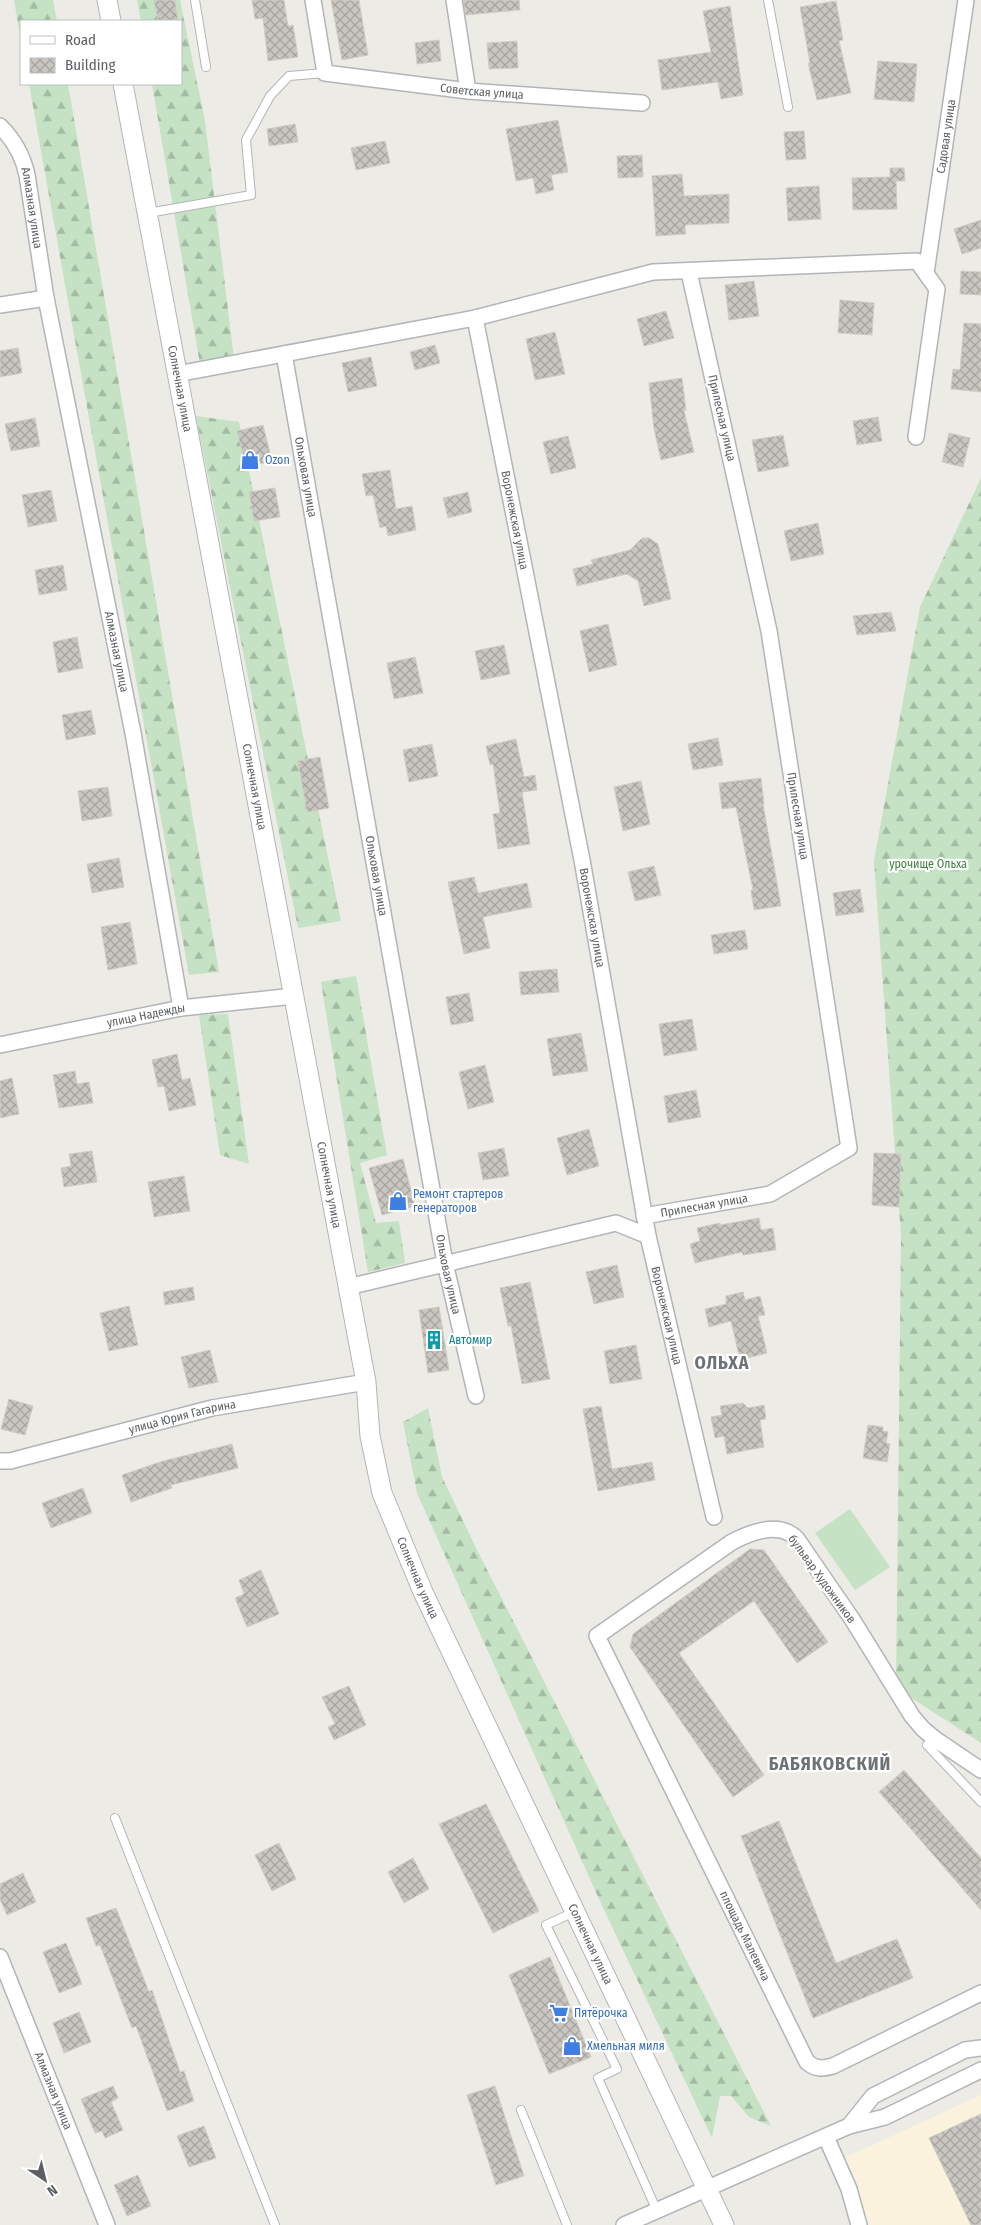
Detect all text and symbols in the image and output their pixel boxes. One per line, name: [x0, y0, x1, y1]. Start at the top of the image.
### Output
legend: [20, 20, 182, 85]
text: Road: [65, 31, 96, 49]
text: Building: [65, 56, 116, 74]
street label: Советская улица: [439, 81, 524, 102]
street label: Садовая улица: [934, 98, 958, 175]
street label: Алмазная улица: [18, 166, 45, 250]
street label: Солнечная улица: [165, 344, 195, 433]
street label: Прилесная улица: [705, 373, 739, 463]
street label: Ольховая улица: [292, 436, 320, 518]
shop icon: Ozon: [239, 449, 261, 471]
place label: Ozon: [265, 453, 290, 467]
street label: Воронежская улица: [498, 469, 532, 571]
street label: Алмазная улица: [102, 610, 132, 694]
street label: Солнечная улица: [240, 742, 270, 831]
street label: Прилесная улица: [784, 771, 812, 861]
street label: Ольховая улица: [362, 835, 390, 917]
park label: урочище Ольха: [889, 857, 967, 871]
street label: Воронежская улица: [577, 867, 608, 969]
street label: улица Надежды: [106, 1001, 186, 1030]
street label: Солнечная улица: [314, 1140, 344, 1229]
place label: Ремонт стартеров генераторов: [413, 1187, 503, 1215]
shop icon: Ремонт стартеров генераторов: [387, 1190, 409, 1212]
street label: Прилесная улица: [659, 1191, 749, 1220]
street label: Ольховая улица: [433, 1233, 464, 1316]
street label: Воронежская улица: [648, 1265, 685, 1366]
building icon: Автомир: [423, 1329, 445, 1351]
place label: Автомир: [449, 1333, 492, 1347]
district label: ОЛЬХА: [694, 1352, 750, 1374]
street label: улица Юрия Гагарина: [127, 1397, 237, 1437]
street label: бульвар Художников: [785, 1532, 859, 1626]
street label: Солнечная улица: [394, 1535, 442, 1621]
district label: БАБЯКОВСКИЙ: [769, 1752, 891, 1775]
street label: площадь Малевича: [717, 1889, 773, 1983]
street label: Солнечная улица: [565, 1902, 616, 1987]
supermarket icon: Пятёрочка: [548, 2002, 570, 2024]
place label: Пятёрочка: [574, 2006, 628, 2020]
shop icon: Хмельная миля: [561, 2035, 583, 2057]
place label: Хмельная миля: [587, 2039, 665, 2053]
street label: Алмазная улица: [32, 2050, 75, 2132]
north arrow: [20, 2155, 70, 2205]
text: N: [44, 2181, 60, 2200]

